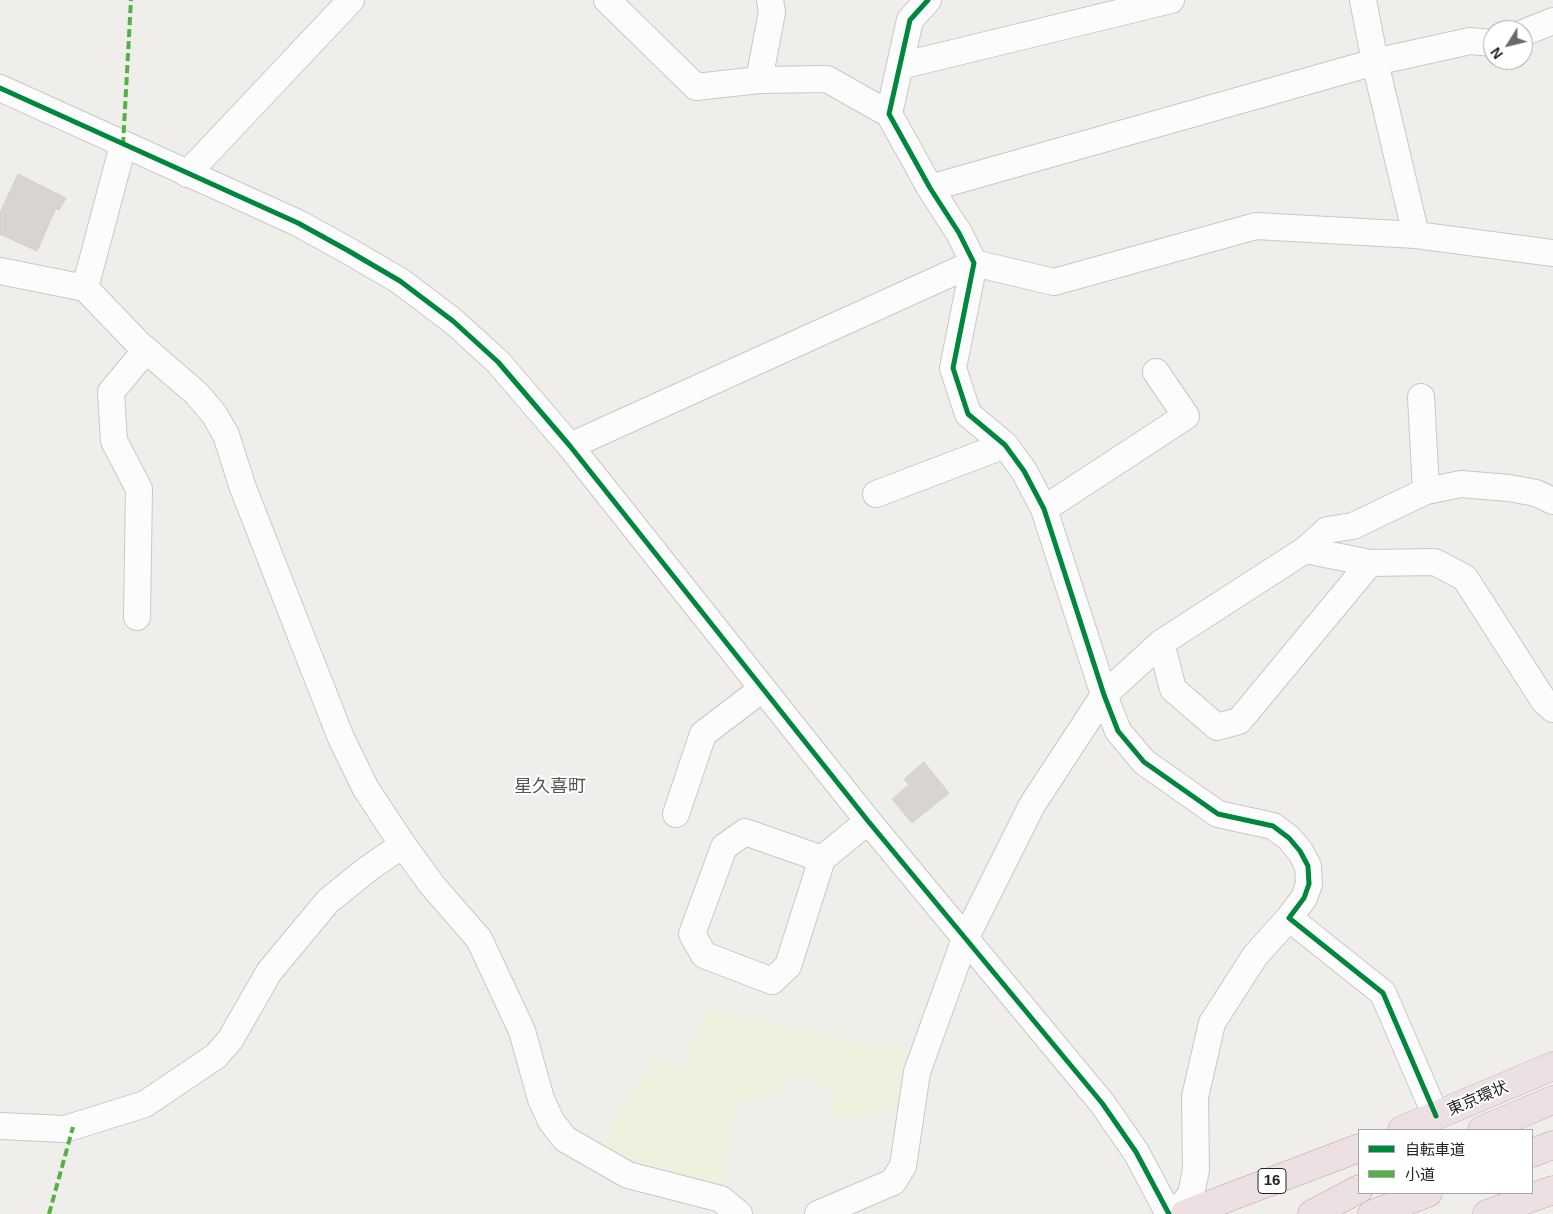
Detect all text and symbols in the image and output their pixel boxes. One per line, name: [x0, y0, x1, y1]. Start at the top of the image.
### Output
north arrow: [1483, 20, 1533, 70]
text: N: [1487, 44, 1506, 62]
district label: 星久喜町: [514, 776, 586, 798]
street label: 東京環状: [1445, 1078, 1511, 1120]
legend: [1358, 1129, 1533, 1194]
text: 自転車道: [1405, 1141, 1465, 1158]
text: 小道: [1405, 1166, 1435, 1183]
road number: 16: [1258, 1168, 1286, 1194]

